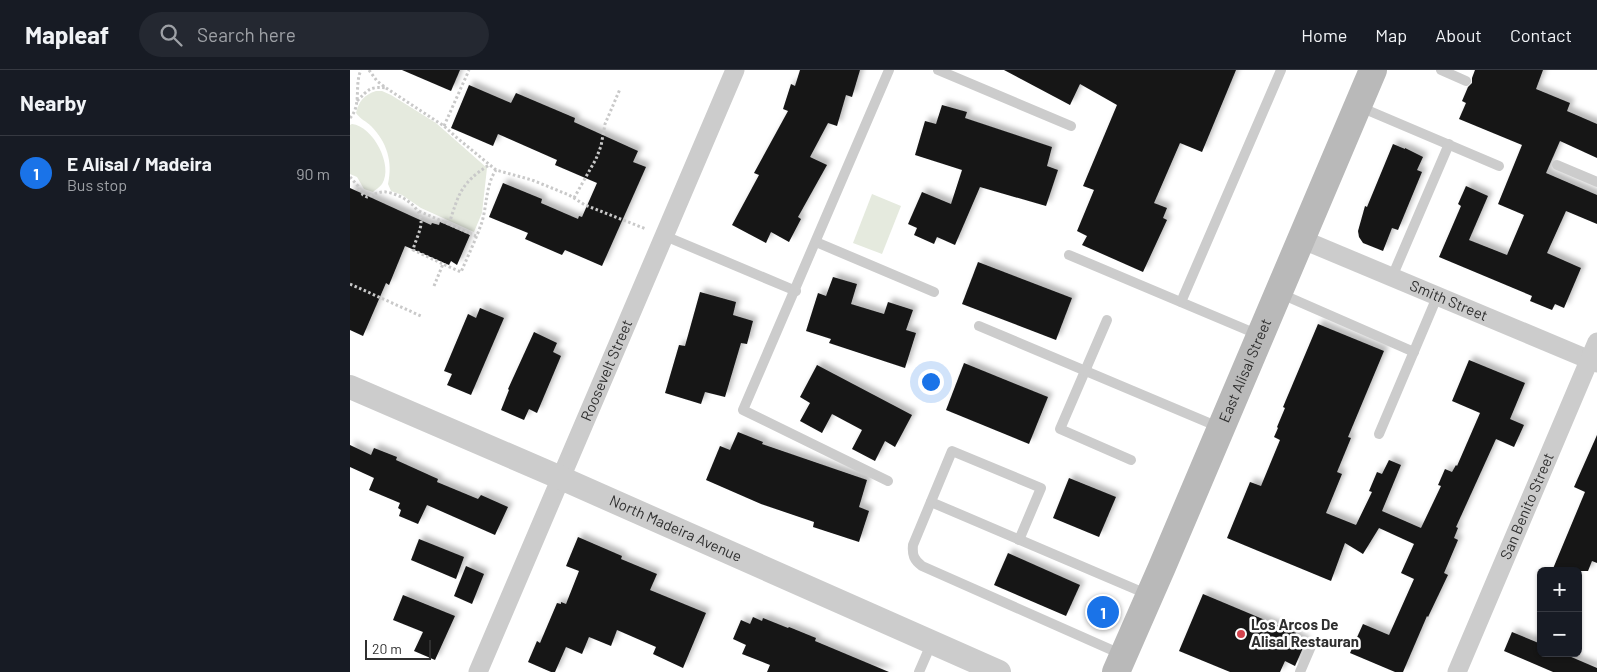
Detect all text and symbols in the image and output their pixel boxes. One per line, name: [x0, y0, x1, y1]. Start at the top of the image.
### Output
search box: [139, 12, 489, 57]
text: Mapleaf: [25, 20, 109, 49]
icon: search: [157, 21, 185, 49]
text: Search here: [197, 23, 296, 46]
text: Home: [1301, 24, 1347, 46]
text: Map: [1375, 24, 1407, 46]
text: About: [1435, 24, 1482, 46]
text: Contact: [1510, 24, 1572, 46]
text: Nearby: [20, 90, 86, 115]
text: E Alisal / Madeira: [67, 152, 212, 175]
text: 1: [33, 164, 39, 183]
text: 90 m: [296, 164, 330, 183]
text: Bus stop: [67, 175, 127, 194]
street label: Smith Street: [1407, 276, 1491, 324]
street label: East Alisal Street: [1214, 316, 1274, 425]
street label: Roosevelt Street: [576, 317, 635, 423]
your location: [918, 369, 944, 395]
street label: San Benito Street: [1496, 450, 1557, 562]
street label: North Madeira Avenue: [607, 491, 745, 565]
map controls: [1537, 567, 1582, 657]
button: +: [1537, 567, 1582, 612]
pin: 1: [1087, 593, 1119, 631]
button: −: [1537, 612, 1582, 657]
place label: Los Arcos De Alisal Restauran: [1251, 615, 1359, 650]
marker: Los Arcos De Alisal Restauran: [1235, 628, 1247, 640]
scale bar: [365, 637, 431, 660]
text: 20 m: [372, 640, 402, 657]

